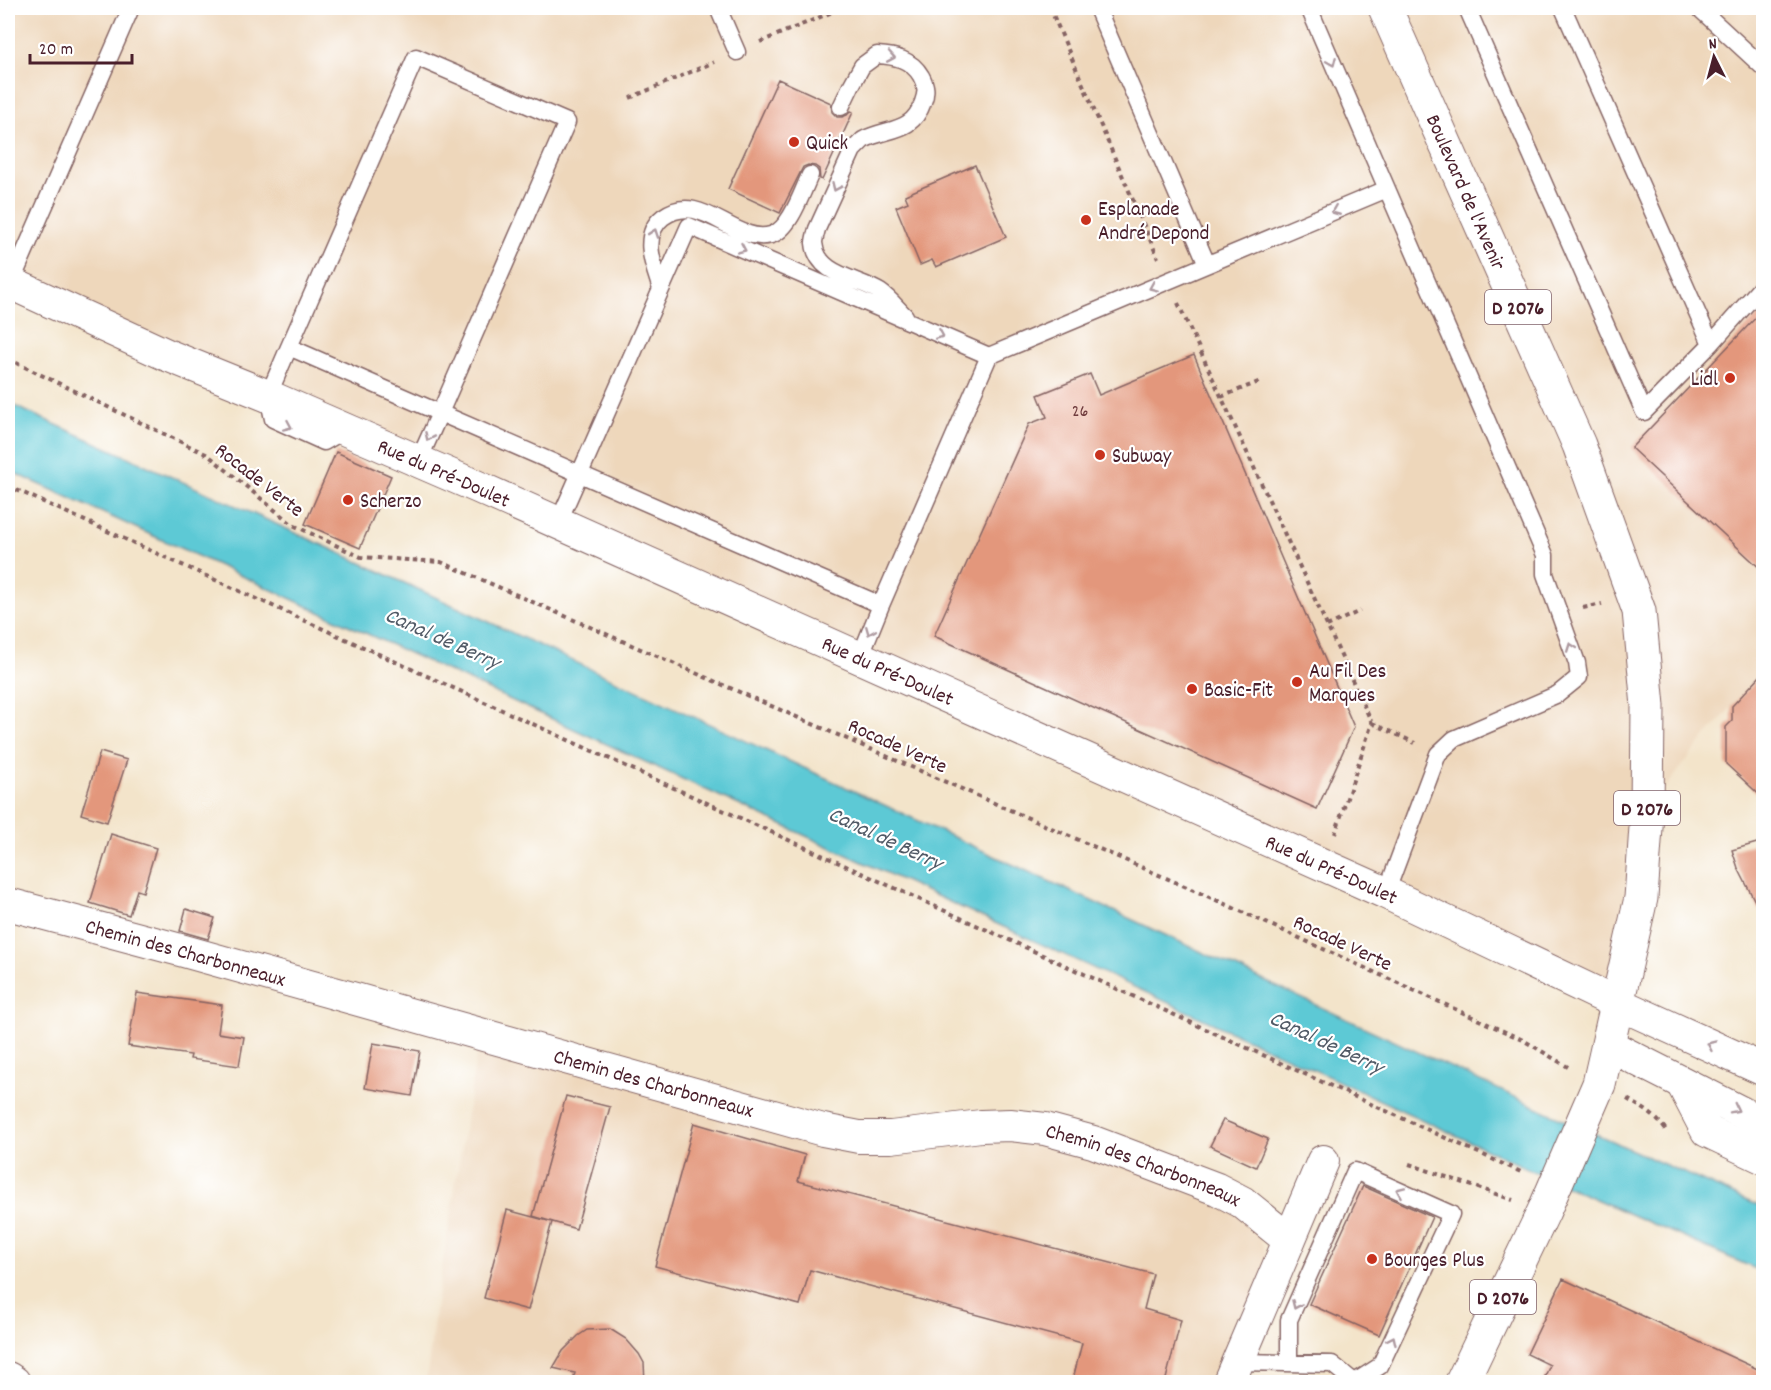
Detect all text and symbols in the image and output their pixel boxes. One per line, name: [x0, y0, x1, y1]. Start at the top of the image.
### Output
scale bar: [30, 27, 132, 65]
north arrow: [1684, 27, 1744, 87]
text: N: [1708, 33, 1718, 56]
text: 20 m: [39, 38, 73, 63]
one-way arrow: [886, 50, 896, 63]
one-way arrow: [1325, 55, 1337, 66]
street label: Boulevard de l'Avenir: [1416, 110, 1512, 276]
place label: Quick: [806, 130, 848, 160]
marker: Quick: [787, 135, 801, 149]
one-way arrow: [832, 180, 844, 191]
place label: Esplanade André Depond: [1098, 196, 1209, 250]
one-way arrow: [1331, 204, 1342, 216]
marker: Esplanade André Depond: [1079, 213, 1093, 227]
one-way arrow: [646, 229, 659, 239]
one-way arrow: [736, 242, 747, 254]
one-way arrow: [1148, 279, 1159, 291]
road number: D 2076: [1485, 290, 1551, 324]
one-way arrow: [934, 328, 945, 340]
place label: Lidl: [1691, 366, 1718, 396]
marker: Lidl: [1723, 371, 1737, 385]
house number: 26: [1072, 400, 1088, 425]
one-way arrow: [281, 418, 292, 430]
one-way arrow: [424, 431, 436, 442]
street label: Rue du Pré-Doulet: [372, 433, 514, 517]
street label: Rocade Verte: [207, 437, 309, 526]
place label: Subway: [1112, 443, 1172, 473]
marker: Subway: [1093, 448, 1107, 462]
place label: Scherzo: [360, 488, 422, 518]
marker: Scherzo: [341, 493, 355, 507]
water label: Canal de Berry: [379, 601, 507, 680]
one-way arrow: [865, 625, 878, 635]
street label: Rue du Pré-Doulet: [816, 630, 958, 716]
one-way arrow: [1566, 642, 1578, 653]
place label: Au Fil Des Marques: [1309, 658, 1386, 712]
marker: Au Fil Des Marques: [1290, 675, 1304, 689]
place label: Basic-Fit: [1204, 677, 1273, 707]
marker: Basic-Fit: [1185, 682, 1199, 696]
street label: Rocade Verte: [842, 713, 951, 783]
road number: D 2076: [1614, 791, 1680, 825]
water label: Canal de Berry: [823, 800, 949, 881]
street label: Rue du Pré-Doulet: [1260, 829, 1402, 914]
street label: Rocade Verte: [1287, 909, 1396, 981]
street label: Chemin des Charbonneaux: [81, 913, 289, 997]
water label: Canal de Berry: [1264, 1004, 1390, 1085]
one-way arrow: [1706, 1041, 1717, 1053]
street label: Chemin des Charbonneaux: [550, 1043, 757, 1128]
one-way arrow: [1729, 1102, 1740, 1114]
street label: Chemin des Charbonneaux: [1042, 1118, 1245, 1217]
one-way arrow: [1396, 1187, 1407, 1199]
place label: Bourges Plus: [1384, 1247, 1485, 1277]
marker: Bourges Plus: [1365, 1252, 1379, 1266]
road number: D 2076: [1470, 1280, 1536, 1314]
one-way arrow: [1291, 1298, 1303, 1309]
one-way arrow: [1384, 1336, 1396, 1347]

